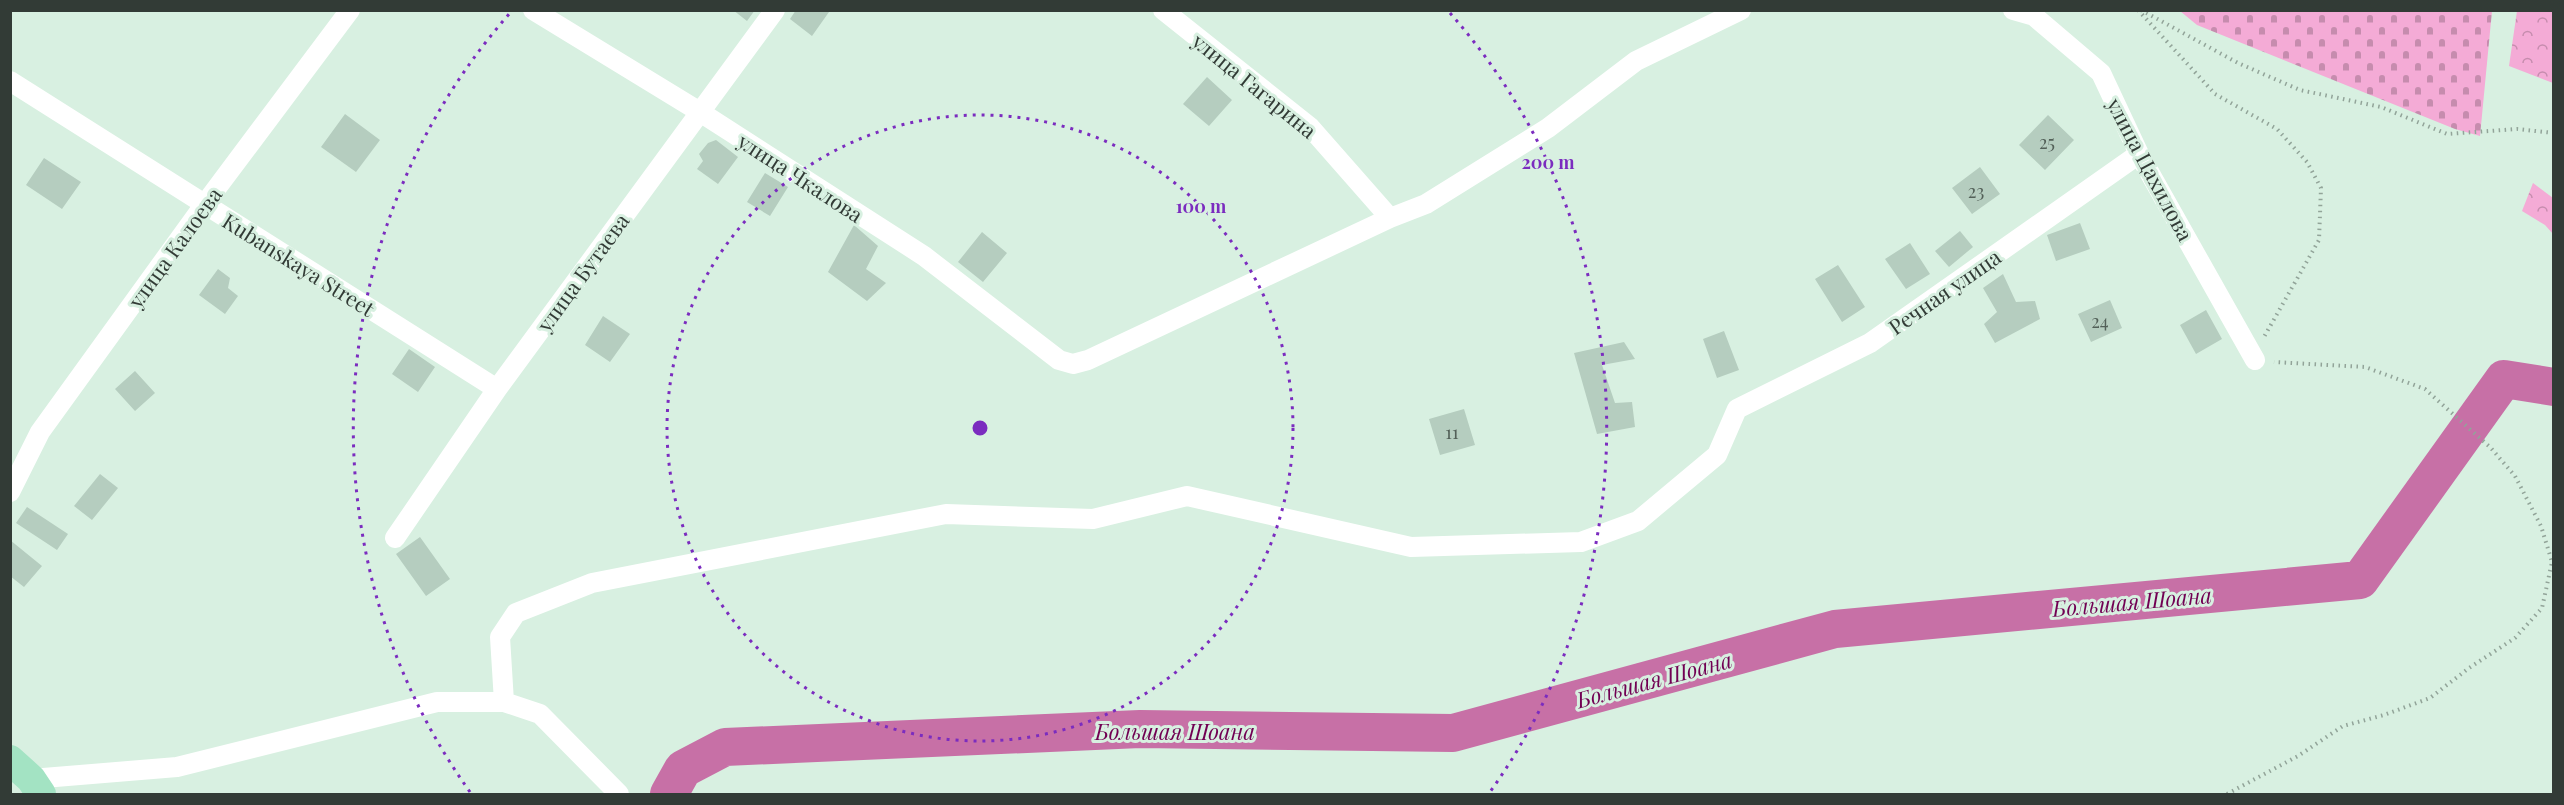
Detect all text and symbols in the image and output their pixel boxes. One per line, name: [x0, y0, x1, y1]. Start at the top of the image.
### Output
street label: улица Гагарина: [1186, 26, 1323, 144]
street label: улица Цахилова: [2101, 92, 2201, 246]
street label: улица Чкалова: [732, 126, 869, 228]
house number: 25: [2039, 130, 2055, 154]
text: 200 m: [1521, 150, 1575, 174]
house number: 23: [1968, 179, 1984, 203]
street label: улица Калоева: [120, 181, 228, 314]
text: 100 m: [1176, 194, 1227, 218]
street label: Kubanskaya Street: [218, 206, 381, 322]
street label: улица Бутаева: [529, 207, 635, 337]
street label: Речная улица: [1882, 242, 2006, 340]
house number: 24: [2091, 309, 2109, 333]
centre of rings: [970, 418, 990, 438]
house number: 11: [1445, 420, 1459, 444]
water label: Большая Шоана: [2050, 579, 2213, 623]
water label: Большая Шоана: [1572, 644, 1735, 714]
water label: Большая Шоана: [1094, 716, 1255, 746]

